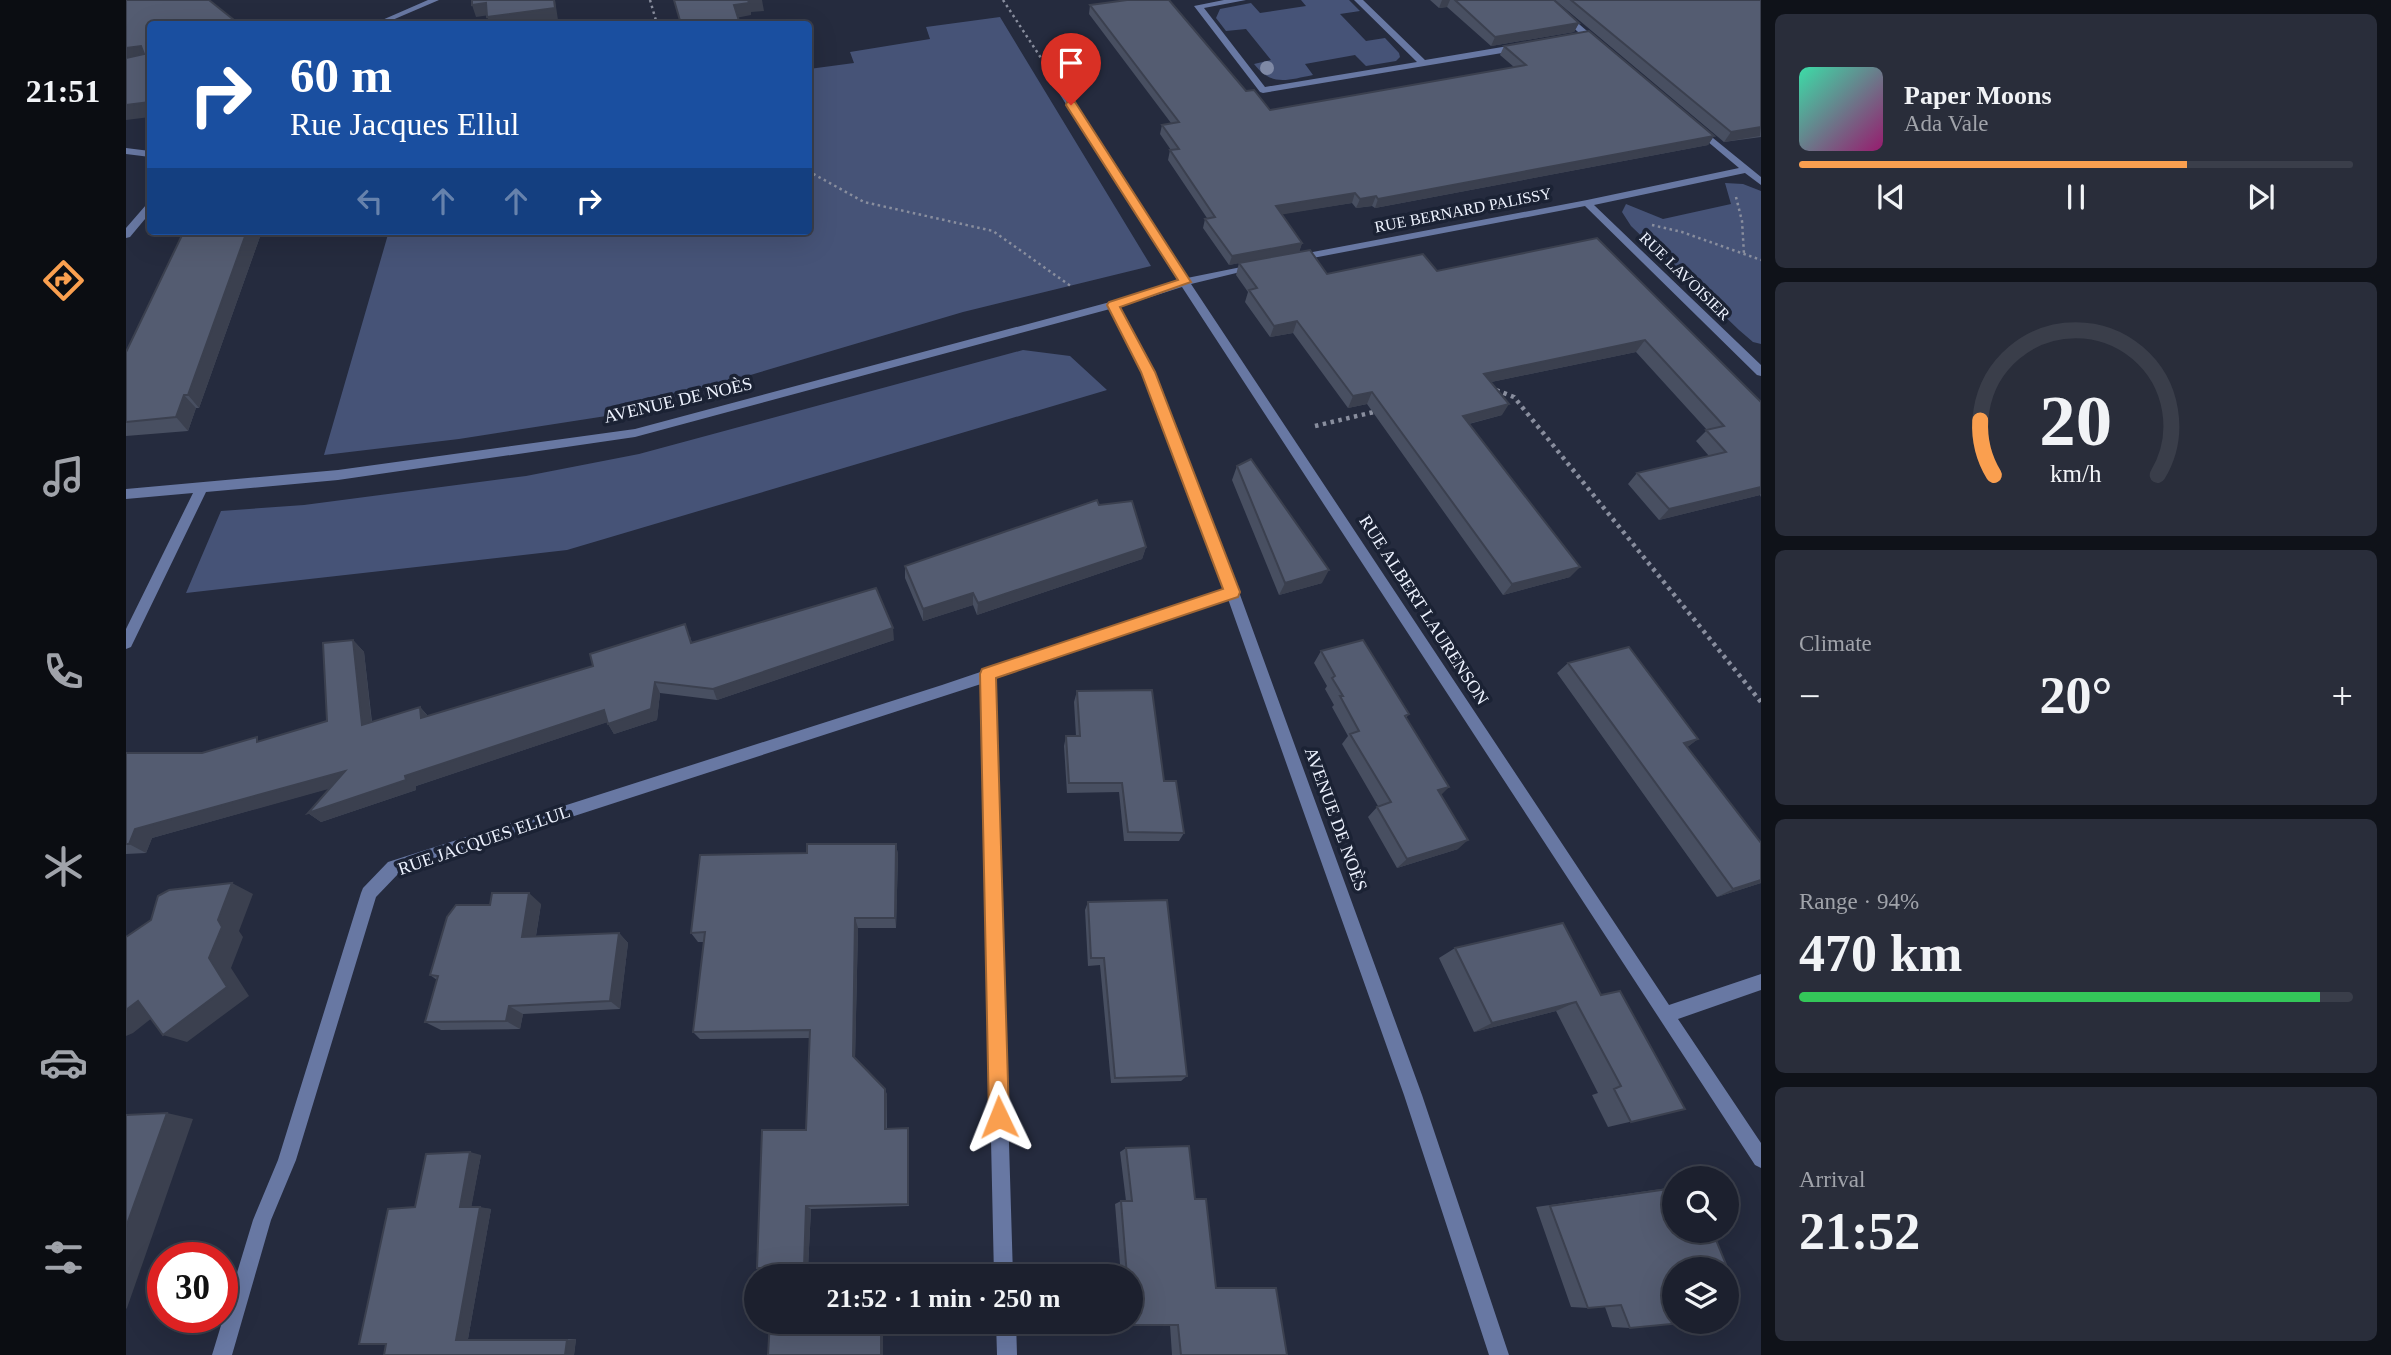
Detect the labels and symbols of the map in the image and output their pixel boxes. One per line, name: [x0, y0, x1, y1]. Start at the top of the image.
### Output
pin: [1041, 33, 1101, 105]
street label: RUE BERNARD PALISSY: [1373, 184, 1553, 236]
street label: RUE LAVOISIER: [1637, 229, 1734, 323]
street label: AVENUE DE NOÈS: [602, 372, 754, 427]
street label: RUE ALBERT LAURENSON: [1355, 512, 1493, 708]
street label: AVENUE DE NOÈS: [1301, 744, 1372, 894]
street label: RUE JACQUES ELLUL: [395, 801, 573, 879]
position arrow: [962, 1080, 1036, 1154]
speed limit sign: 30: [147, 1242, 238, 1333]

